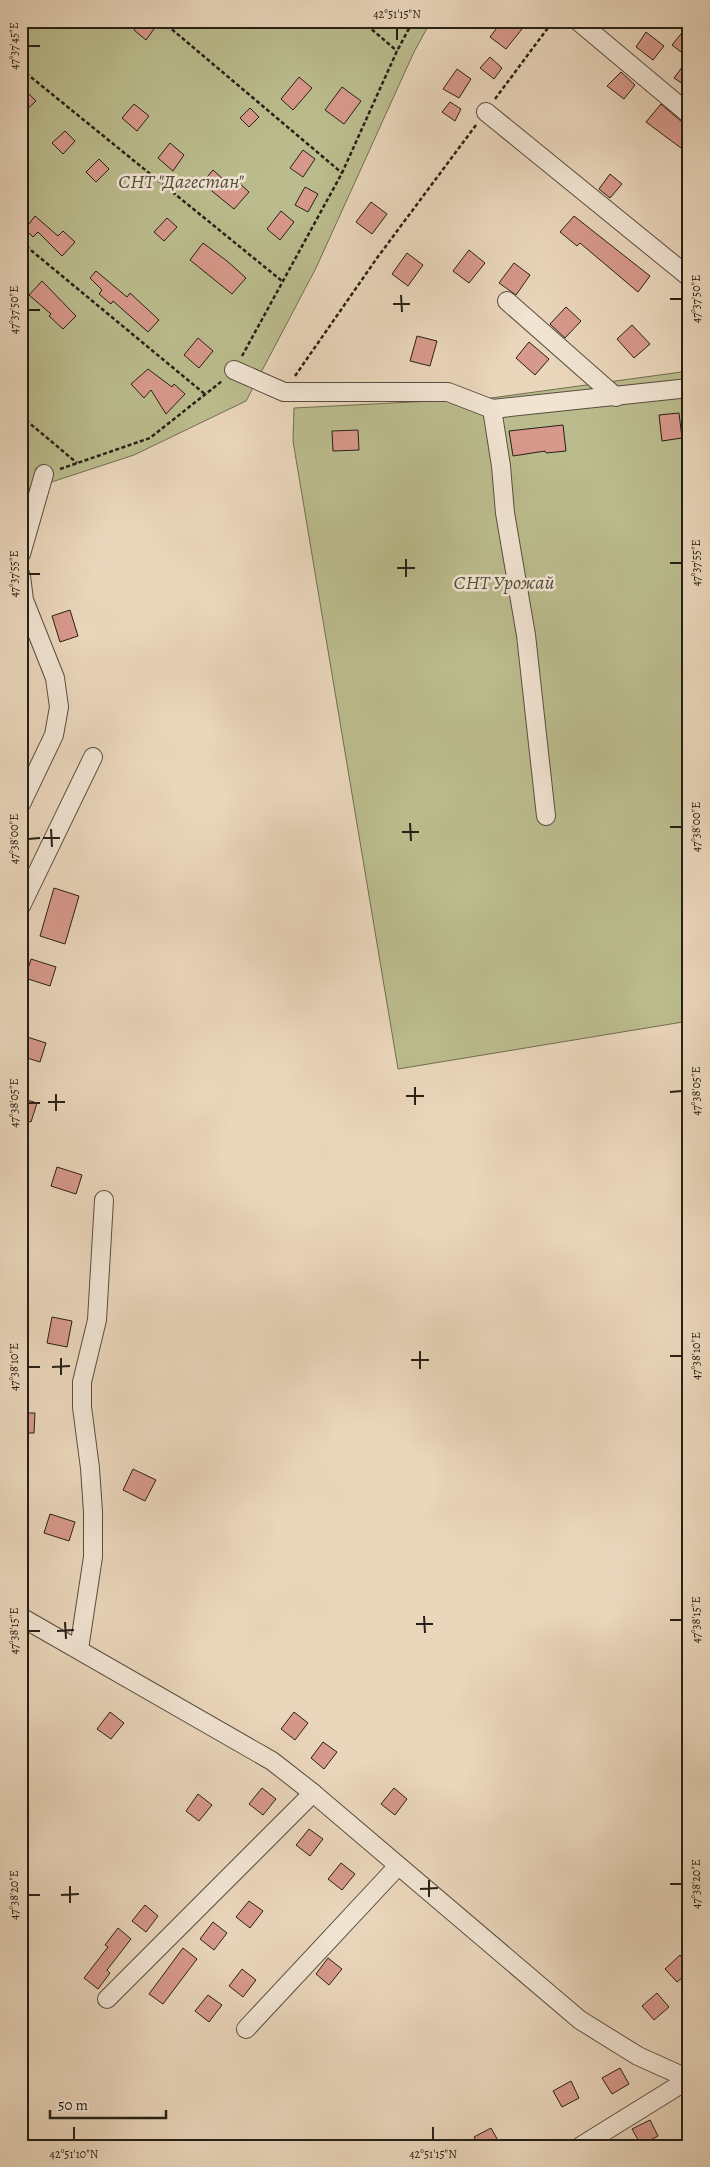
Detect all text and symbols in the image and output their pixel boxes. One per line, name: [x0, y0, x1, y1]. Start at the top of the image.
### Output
text: 42°51'15"N: [373, 6, 421, 22]
text: 47°37'45"E: [6, 22, 22, 70]
park label: СНТ "Дагестан": [118, 168, 245, 195]
text: 47°37'50"E: [688, 275, 704, 323]
text: 47°37'50"E: [6, 286, 22, 334]
text: 47°37'55"E: [688, 539, 704, 587]
text: 47°37'55"E: [6, 550, 22, 598]
park label: СНТ Урожай: [453, 569, 555, 596]
text: 47°38'00"E: [688, 802, 704, 852]
text: 47°38'00"E: [6, 814, 22, 864]
text: 47°38'05"E: [688, 1066, 704, 1116]
text: 47°38'05"E: [6, 1078, 22, 1128]
text: 47°38'10"E: [688, 1332, 704, 1380]
text: 47°38'10"E: [6, 1343, 22, 1391]
text: 47°38'15"E: [688, 1597, 704, 1643]
text: 47°38'15"E: [6, 1608, 22, 1654]
text: 47°38'20"E: [688, 1859, 704, 1909]
text: 47°38'20"E: [6, 1870, 22, 1920]
scale bar: [50, 2087, 166, 2119]
text: 50 m: [58, 2095, 88, 2115]
text: 42°51'10"N: [50, 2146, 99, 2162]
text: 42°51'15"N: [409, 2146, 457, 2162]

